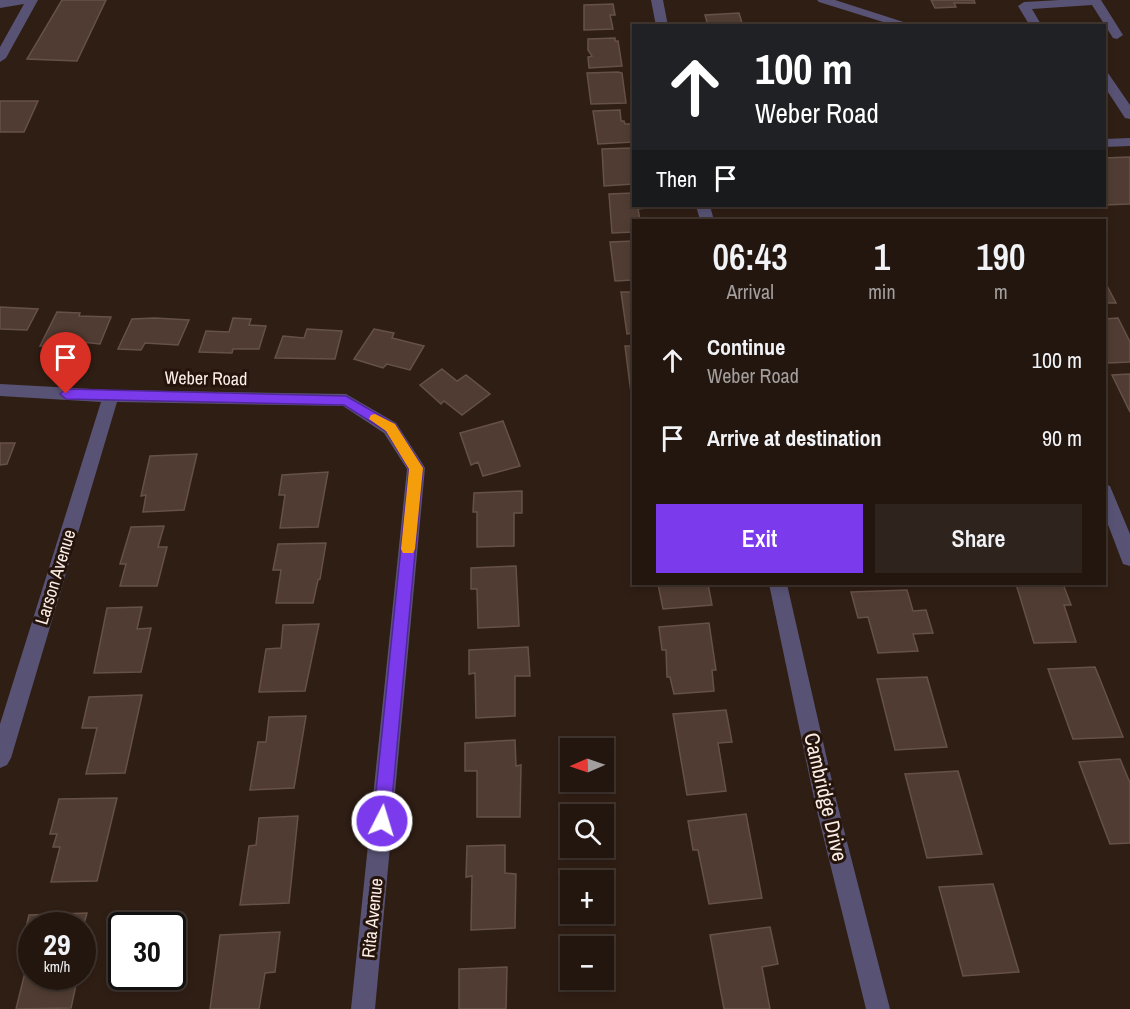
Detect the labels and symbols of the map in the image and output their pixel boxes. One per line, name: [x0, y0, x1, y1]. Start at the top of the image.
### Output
pin: [40, 332, 91, 394]
street label: Weber Road: [164, 365, 248, 391]
street label: Larson Avenue: [29, 526, 81, 628]
street label: Cambridge Drive: [797, 730, 855, 864]
north arrow: [560, 738, 614, 792]
position arrow: [350, 789, 414, 853]
street label: Rita Avenue: [355, 877, 389, 959]
speed limit sign: 30: [108, 912, 186, 990]

